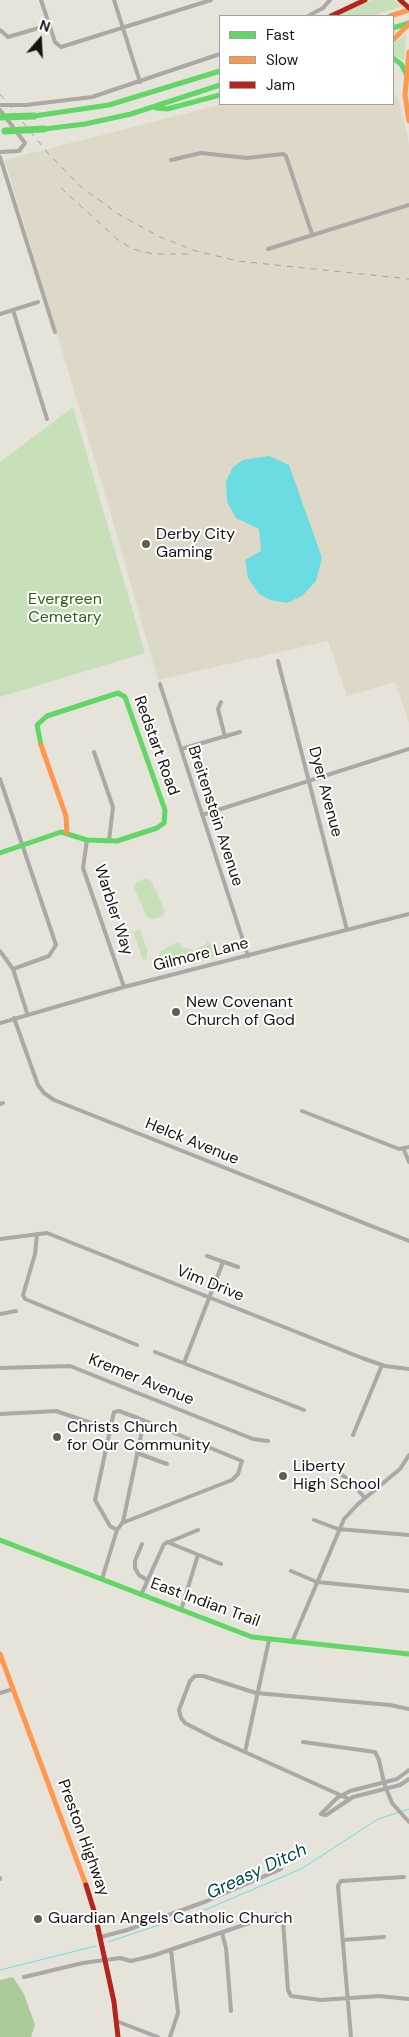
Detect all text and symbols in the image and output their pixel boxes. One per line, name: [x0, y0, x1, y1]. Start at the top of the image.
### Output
north arrow: [15, 15, 65, 65]
legend: [219, 15, 394, 105]
text: N: [37, 16, 53, 36]
text: Fast: [266, 25, 295, 45]
text: Slow: [266, 50, 298, 70]
text: Jam: [266, 75, 295, 95]
place label: Derby City Gaming: [156, 525, 235, 563]
marker: Derby City Gaming: [140, 538, 152, 550]
park label: Evergreen Cemetary: [28, 590, 102, 628]
street label: Redstart Road: [129, 694, 183, 798]
street label: Breitenstein Avenue: [183, 743, 247, 889]
street label: Dyer Avenue: [304, 745, 346, 839]
street label: Warbler Way: [89, 862, 137, 958]
street label: Gilmore Lane: [151, 934, 251, 976]
place label: New Covenant Church of God: [186, 993, 295, 1031]
marker: New Covenant Church of God: [170, 1006, 182, 1018]
street label: Helck Avenue: [142, 1114, 242, 1170]
street label: Vim Drive: [174, 1262, 246, 1306]
street label: Kremer Avenue: [86, 1350, 196, 1410]
place label: Christs Church for Our Community: [67, 1418, 210, 1456]
marker: Christs Church for Our Community: [51, 1431, 63, 1443]
place label: Liberty High School: [293, 1457, 380, 1495]
marker: Liberty High School: [277, 1470, 289, 1482]
street label: East Indian Trail: [148, 1574, 262, 1632]
street label: Preston Highway: [53, 1777, 113, 1899]
water label: Greasy Ditch: [203, 1839, 311, 1905]
place label: Guardian Angels Catholic Church: [48, 1909, 293, 1929]
marker: Guardian Angels Catholic Church: [32, 1913, 44, 1925]

